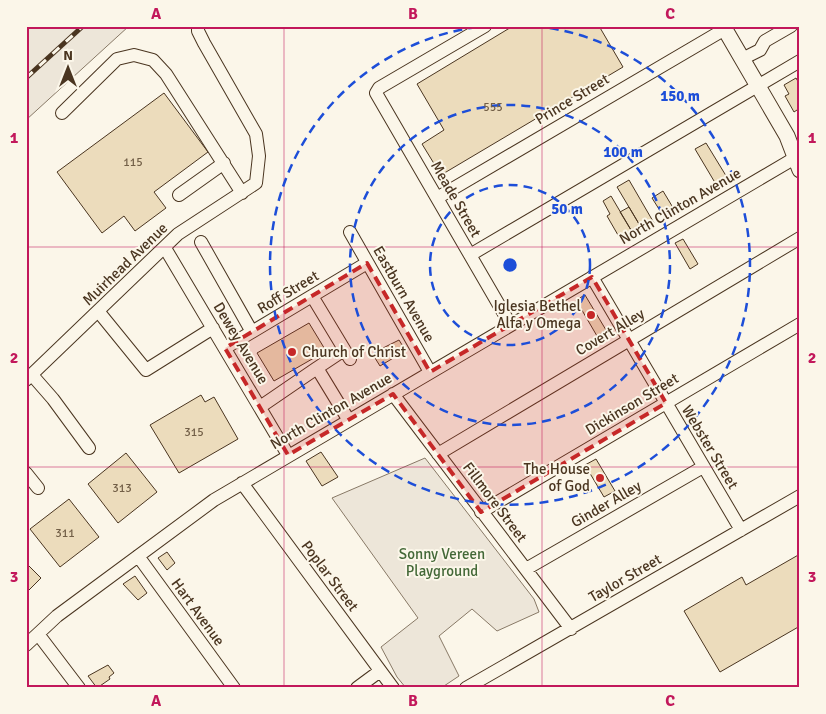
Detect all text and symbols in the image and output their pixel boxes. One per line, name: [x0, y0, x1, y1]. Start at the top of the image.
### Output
text: A: [151, 4, 162, 24]
text: B: [408, 4, 418, 24]
text: C: [665, 4, 675, 24]
north arrow: [42, 42, 92, 92]
text: N: [63, 47, 73, 64]
street label: Prince Street: [532, 70, 612, 128]
text: 150 m: [660, 87, 700, 105]
house number: 555: [483, 100, 503, 115]
text: 1: [10, 128, 19, 148]
text: 1: [808, 128, 817, 148]
text: 100 m: [603, 143, 643, 161]
house number: 115: [123, 155, 143, 170]
street label: Meade Street: [427, 158, 485, 240]
street label: North Clinton Avenue: [616, 164, 744, 248]
text: 50 m: [551, 200, 583, 218]
street label: Muirhead Avenue: [79, 219, 171, 309]
street label: Eastburn Avenue: [369, 243, 439, 345]
centre of rings: [501, 256, 519, 274]
street label: Roff Street: [254, 267, 322, 317]
place label: Iglesia Bethel Alfa y Omega: [493, 297, 581, 332]
street label: Dewey Avenue: [210, 299, 272, 387]
street label: Covert Alley: [572, 304, 648, 360]
marker: Iglesia Bethel Alfa y Omega: [585, 309, 597, 321]
place label: Church of Christ: [302, 343, 406, 361]
marker: Church of Christ: [286, 346, 298, 358]
text: 2: [10, 348, 18, 368]
text: 2: [808, 348, 816, 368]
street label: North Clinton Avenue: [267, 369, 395, 453]
street label: Dickinson Street: [582, 369, 682, 439]
street label: Webster Street: [678, 402, 742, 492]
house number: 315: [184, 425, 204, 440]
street label: Fillmore Street: [459, 458, 531, 546]
place label: The House of God: [523, 460, 590, 495]
marker: The House of God: [594, 472, 606, 484]
street label: Ginder Alley: [568, 477, 644, 531]
house number: 313: [112, 481, 132, 496]
house number: 311: [55, 526, 75, 541]
street label: Poplar Street: [298, 537, 362, 615]
park label: Sonny Vereen Playground: [399, 545, 485, 580]
street label: Taylor Street: [586, 550, 664, 606]
text: 3: [10, 567, 18, 587]
text: 3: [808, 567, 816, 587]
street label: Hart Avenue: [167, 575, 229, 649]
text: A: [151, 691, 162, 711]
text: B: [408, 691, 418, 711]
text: C: [665, 691, 675, 711]

